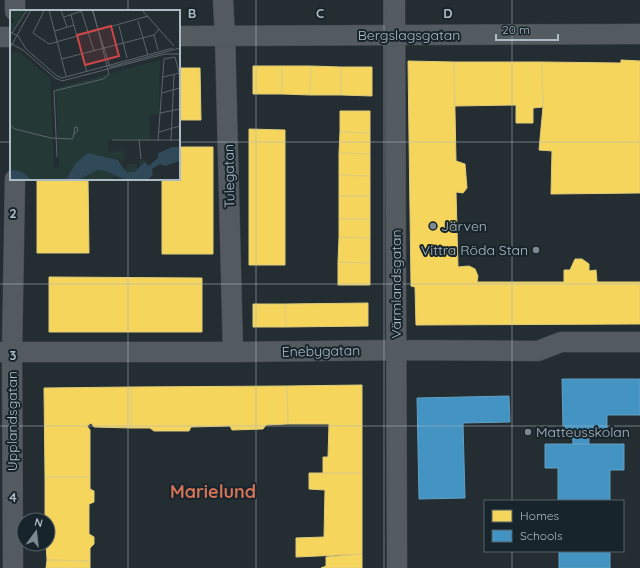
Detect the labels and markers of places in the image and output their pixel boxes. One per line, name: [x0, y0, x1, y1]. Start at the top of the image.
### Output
place label: Järven: [441, 217, 487, 235]
marker: Järven: [428, 221, 438, 231]
place label: Vittra Röda Stan: [421, 241, 528, 259]
marker: Vittra Röda Stan: [531, 245, 541, 255]
place label: Matteusskolan: [536, 423, 630, 441]
marker: Matteusskolan: [523, 427, 533, 437]

